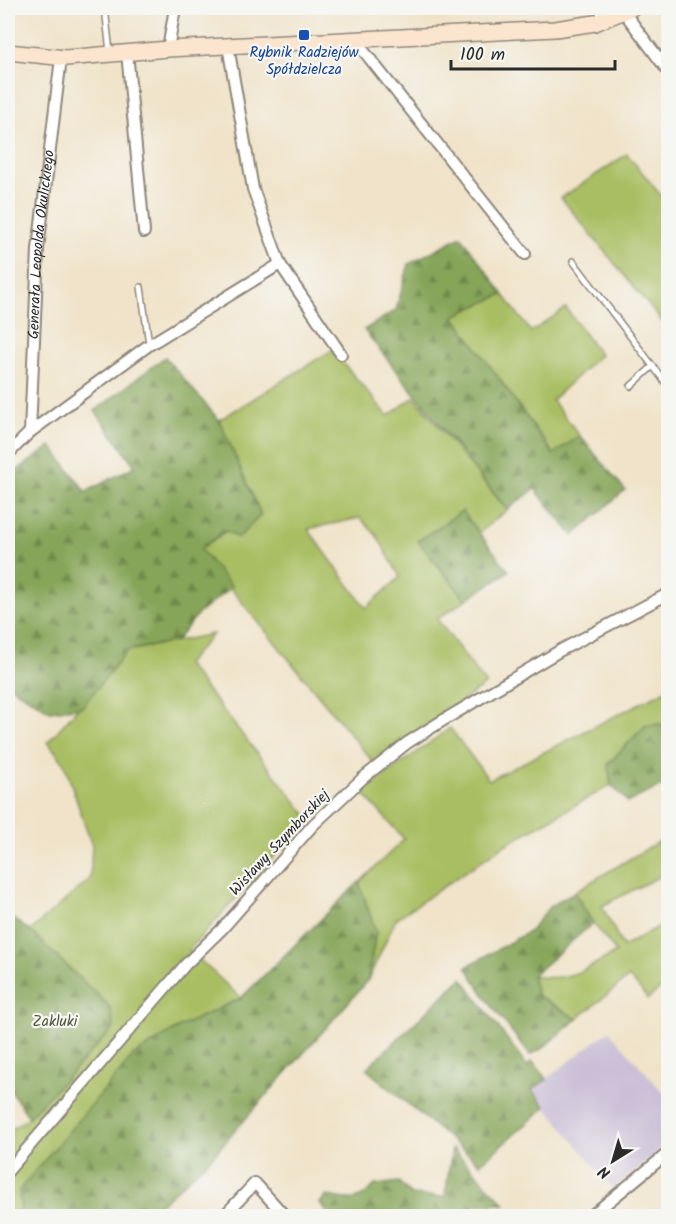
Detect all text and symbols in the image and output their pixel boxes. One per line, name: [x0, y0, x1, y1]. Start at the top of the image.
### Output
marker: Rybnik Radziejów Spółdzielcza: [297, 28, 311, 42]
scale bar: [451, 33, 614, 71]
place label: Rybnik Radziejów Spółdzielcza: [249, 41, 359, 82]
text: 100 m: [460, 41, 505, 70]
street label: Generała Leopolda Okulickiego: [22, 148, 62, 340]
street label: Wisławy Szymborskiej: [224, 783, 337, 902]
park label: Zakluki: [33, 1010, 79, 1034]
north arrow: [583, 1131, 643, 1191]
text: N: [593, 1159, 616, 1185]

